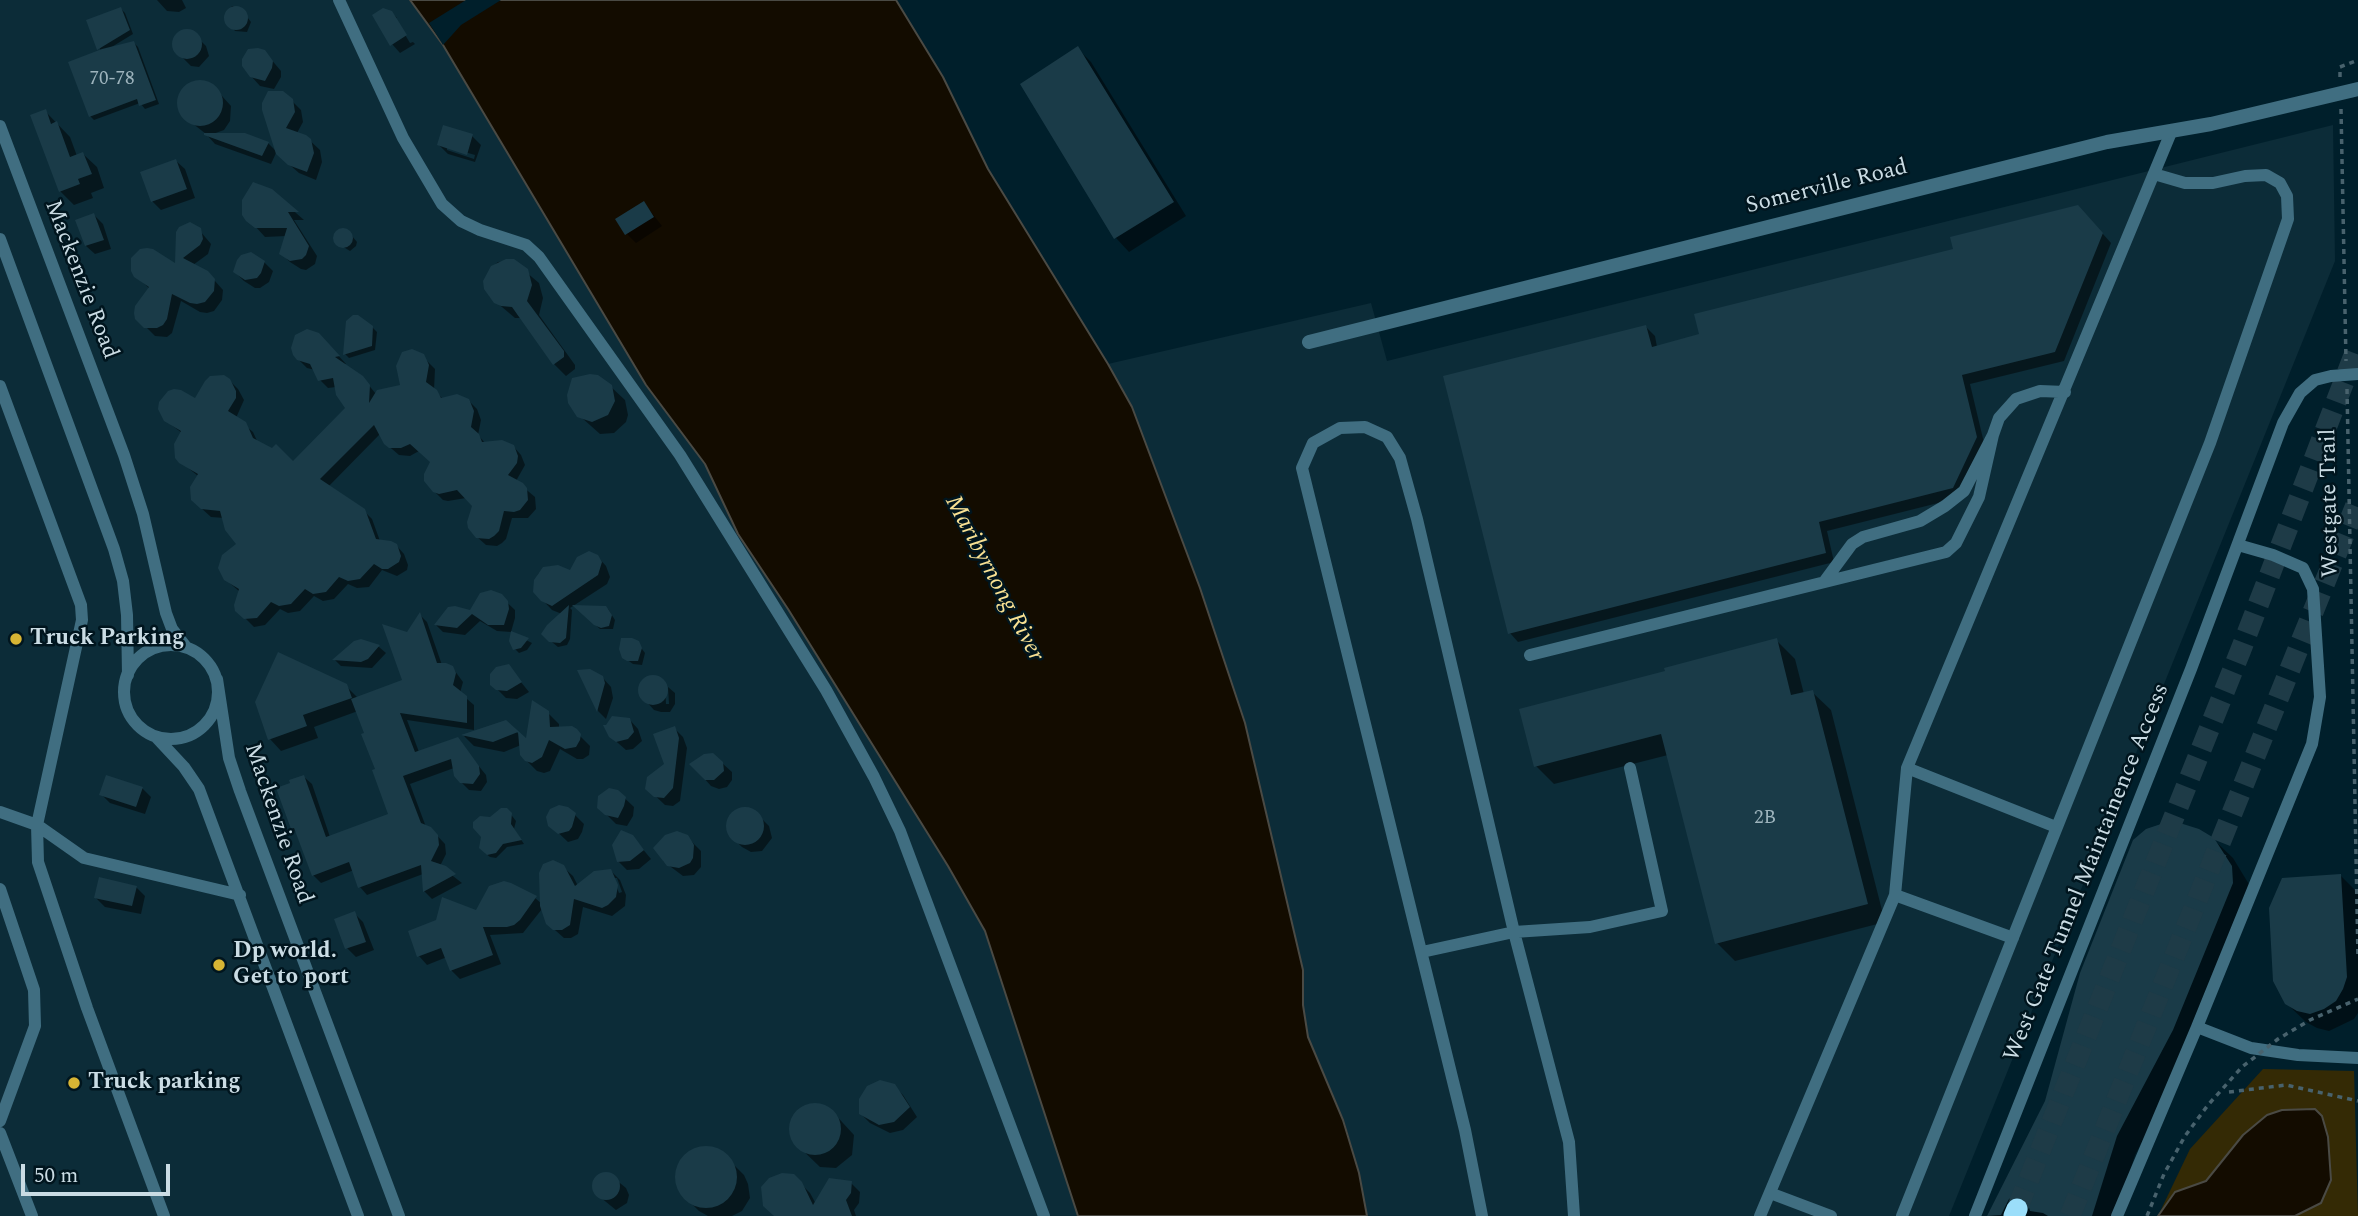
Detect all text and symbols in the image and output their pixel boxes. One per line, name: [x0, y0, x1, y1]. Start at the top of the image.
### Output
house number: 70-78: [89, 69, 135, 91]
street label: Somerville Road: [1743, 155, 1911, 221]
street label: Mackenzie Road: [37, 197, 123, 363]
street label: Westgate Trail: [2316, 428, 2346, 578]
water label: Maribyrnong River: [937, 491, 1049, 667]
place label: Truck Parking: [30, 625, 185, 653]
marker: Truck Parking: [8, 631, 24, 647]
street label: West Gate Tunnel Maintainence Access: [1999, 680, 2177, 1066]
street label: Mackenzie Road: [237, 740, 317, 908]
house number: 2B: [1754, 808, 1776, 830]
place label: Dp world. Get to port: [233, 938, 349, 992]
marker: Dp world. Get to port: [211, 957, 227, 973]
place label: Truck parking: [88, 1069, 241, 1097]
marker: Truck parking: [66, 1075, 82, 1091]
scale bar: [24, 1150, 173, 1194]
text: 50 m: [34, 1160, 78, 1192]

